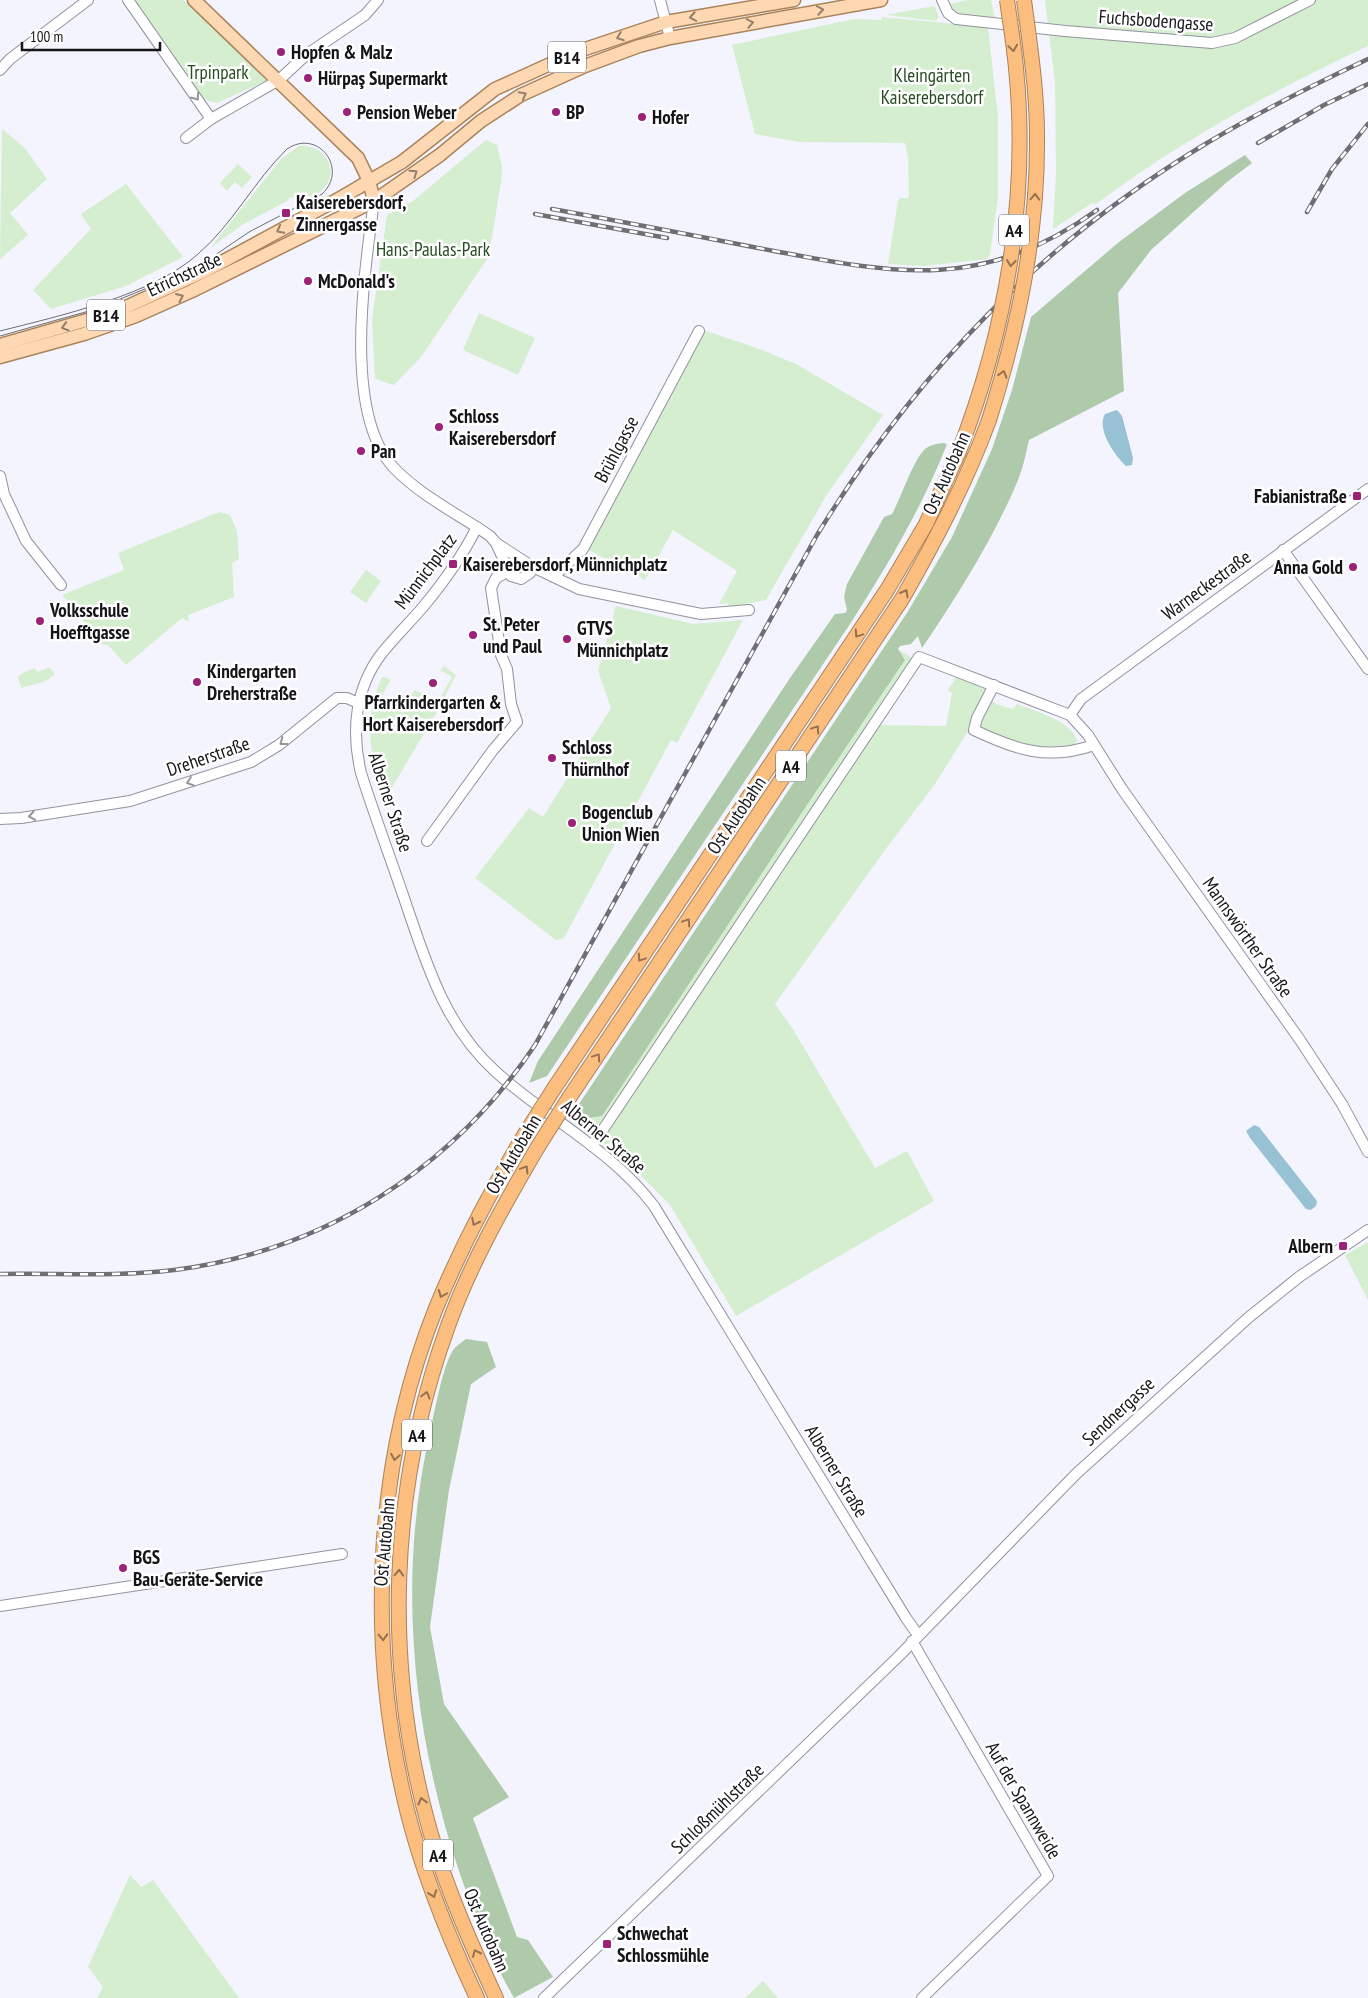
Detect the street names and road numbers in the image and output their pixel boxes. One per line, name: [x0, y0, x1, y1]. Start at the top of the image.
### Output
street label: Fuchsbodengasse: [1098, 4, 1214, 36]
road number: B14: [548, 42, 586, 72]
road number: A4: [999, 214, 1029, 246]
street label: Etrichstraße: [143, 246, 225, 302]
road number: B14: [87, 300, 125, 330]
street label: Brühlgasse: [589, 412, 643, 486]
street label: Ost Autobahn: [917, 428, 975, 518]
street label: Münnichplatz: [389, 528, 461, 614]
street label: Warneckestraße: [1157, 545, 1255, 625]
street label: Dreherstraße: [163, 731, 253, 781]
street label: Alberner Straße: [364, 749, 418, 855]
road number: A4: [776, 750, 806, 781]
street label: Ost Autobahn: [701, 772, 771, 858]
street label: Mannswörther Straße: [1198, 872, 1299, 1002]
street label: Alberner Straße: [557, 1094, 651, 1179]
street label: Ost Autobahn: [480, 1110, 546, 1198]
street label: Sendnergasse: [1077, 1371, 1159, 1451]
road number: A4: [402, 1420, 432, 1450]
street label: Alberner Straße: [800, 1420, 874, 1522]
street label: Ost Autobahn: [368, 1497, 400, 1587]
street label: Auf der Spannweide: [981, 1737, 1067, 1863]
street label: Schloßmühlstraße: [665, 1758, 769, 1858]
road number: A4: [423, 1840, 453, 1870]
street label: Ost Autobahn: [459, 1885, 515, 1975]

